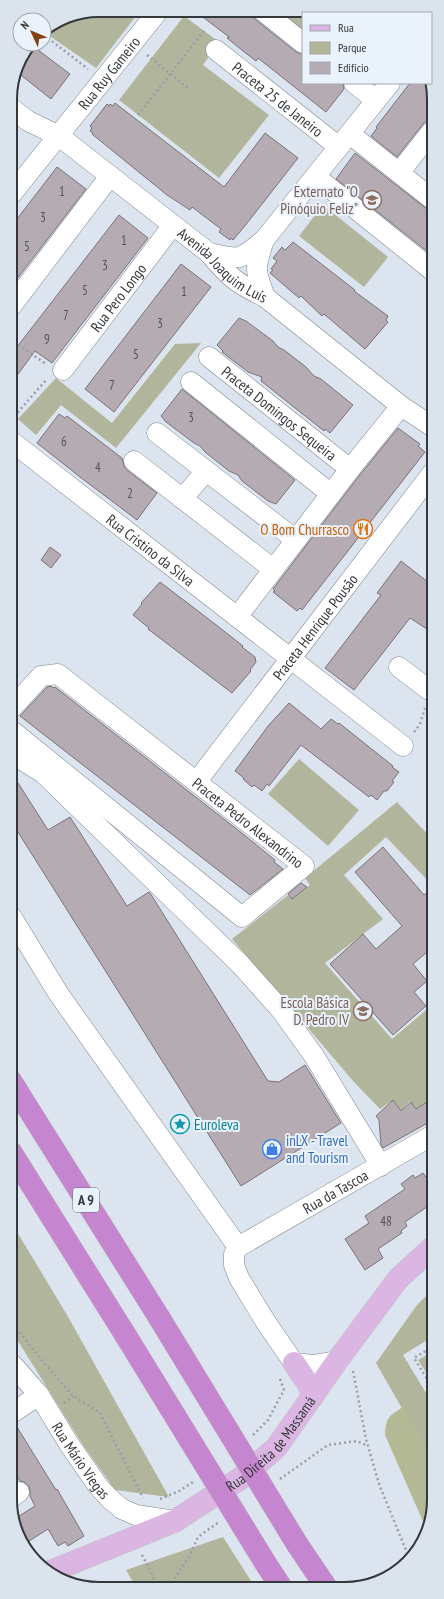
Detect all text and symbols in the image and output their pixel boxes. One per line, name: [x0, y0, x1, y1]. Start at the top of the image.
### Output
north arrow: [12, 12, 52, 52]
legend: [302, 12, 432, 84]
text: N: [18, 18, 32, 32]
text: Rua: [338, 20, 354, 35]
street label: Rua Ruy Gameiro: [74, 32, 144, 113]
text: Parque: [338, 40, 367, 55]
street label: Praceta 25 de Janeiro: [229, 57, 327, 140]
text: Edifício: [338, 60, 369, 75]
place label: Externato "O Pinóquio Feliz": [280, 182, 358, 218]
house number: 1: [59, 183, 65, 200]
school or university icon: Externato "O Pinóquio Feliz": [361, 189, 383, 211]
house number: 3: [40, 209, 46, 226]
street label: Avenida Joaquim Luís: [174, 223, 270, 306]
house number: 1: [121, 232, 127, 249]
house number: 5: [24, 238, 30, 255]
house number: 3: [102, 257, 108, 274]
street label: Rua Pero Longo: [86, 260, 150, 335]
house number: 5: [82, 282, 88, 299]
house number: 1: [181, 283, 187, 300]
house number: 7: [63, 307, 69, 324]
house number: 3: [157, 315, 163, 332]
house number: 9: [44, 331, 50, 348]
house number: 5: [133, 346, 139, 363]
street label: Praceta Domingos Sequeira: [218, 362, 341, 464]
house number: 7: [109, 377, 115, 394]
house number: 3: [188, 409, 194, 426]
house number: 6: [61, 433, 67, 450]
house number: 4: [95, 459, 101, 476]
house number: 2: [127, 485, 133, 502]
street label: Rua Cristino da Silva: [103, 509, 199, 590]
restaurant icon: O Bom Churrasco: [352, 518, 374, 540]
place label: O Bom Churrasco: [260, 520, 349, 539]
street label: Praceta Henrique Pousão: [268, 570, 361, 684]
street label: Praceta Pedro Alexandrino: [189, 773, 308, 872]
place label: Escola Básica D. Pedro IV: [281, 993, 349, 1029]
school or university icon: Escola Básica D. Pedro IV: [352, 1000, 374, 1022]
place icon: Euroleva: [169, 1113, 191, 1135]
place label: Euroleva: [194, 1115, 239, 1134]
place label: inLX - Travel and Tourism: [286, 1131, 349, 1167]
shop icon: inLX - Travel and Tourism: [261, 1138, 283, 1160]
street label: Rua da Tascoa: [299, 1165, 371, 1217]
road number: A 9: [73, 1188, 99, 1212]
house number: 48: [380, 1213, 392, 1230]
street label: Rua Direita de Massamá: [222, 1392, 319, 1495]
street label: Rua Mário Viegas: [48, 1418, 114, 1503]

